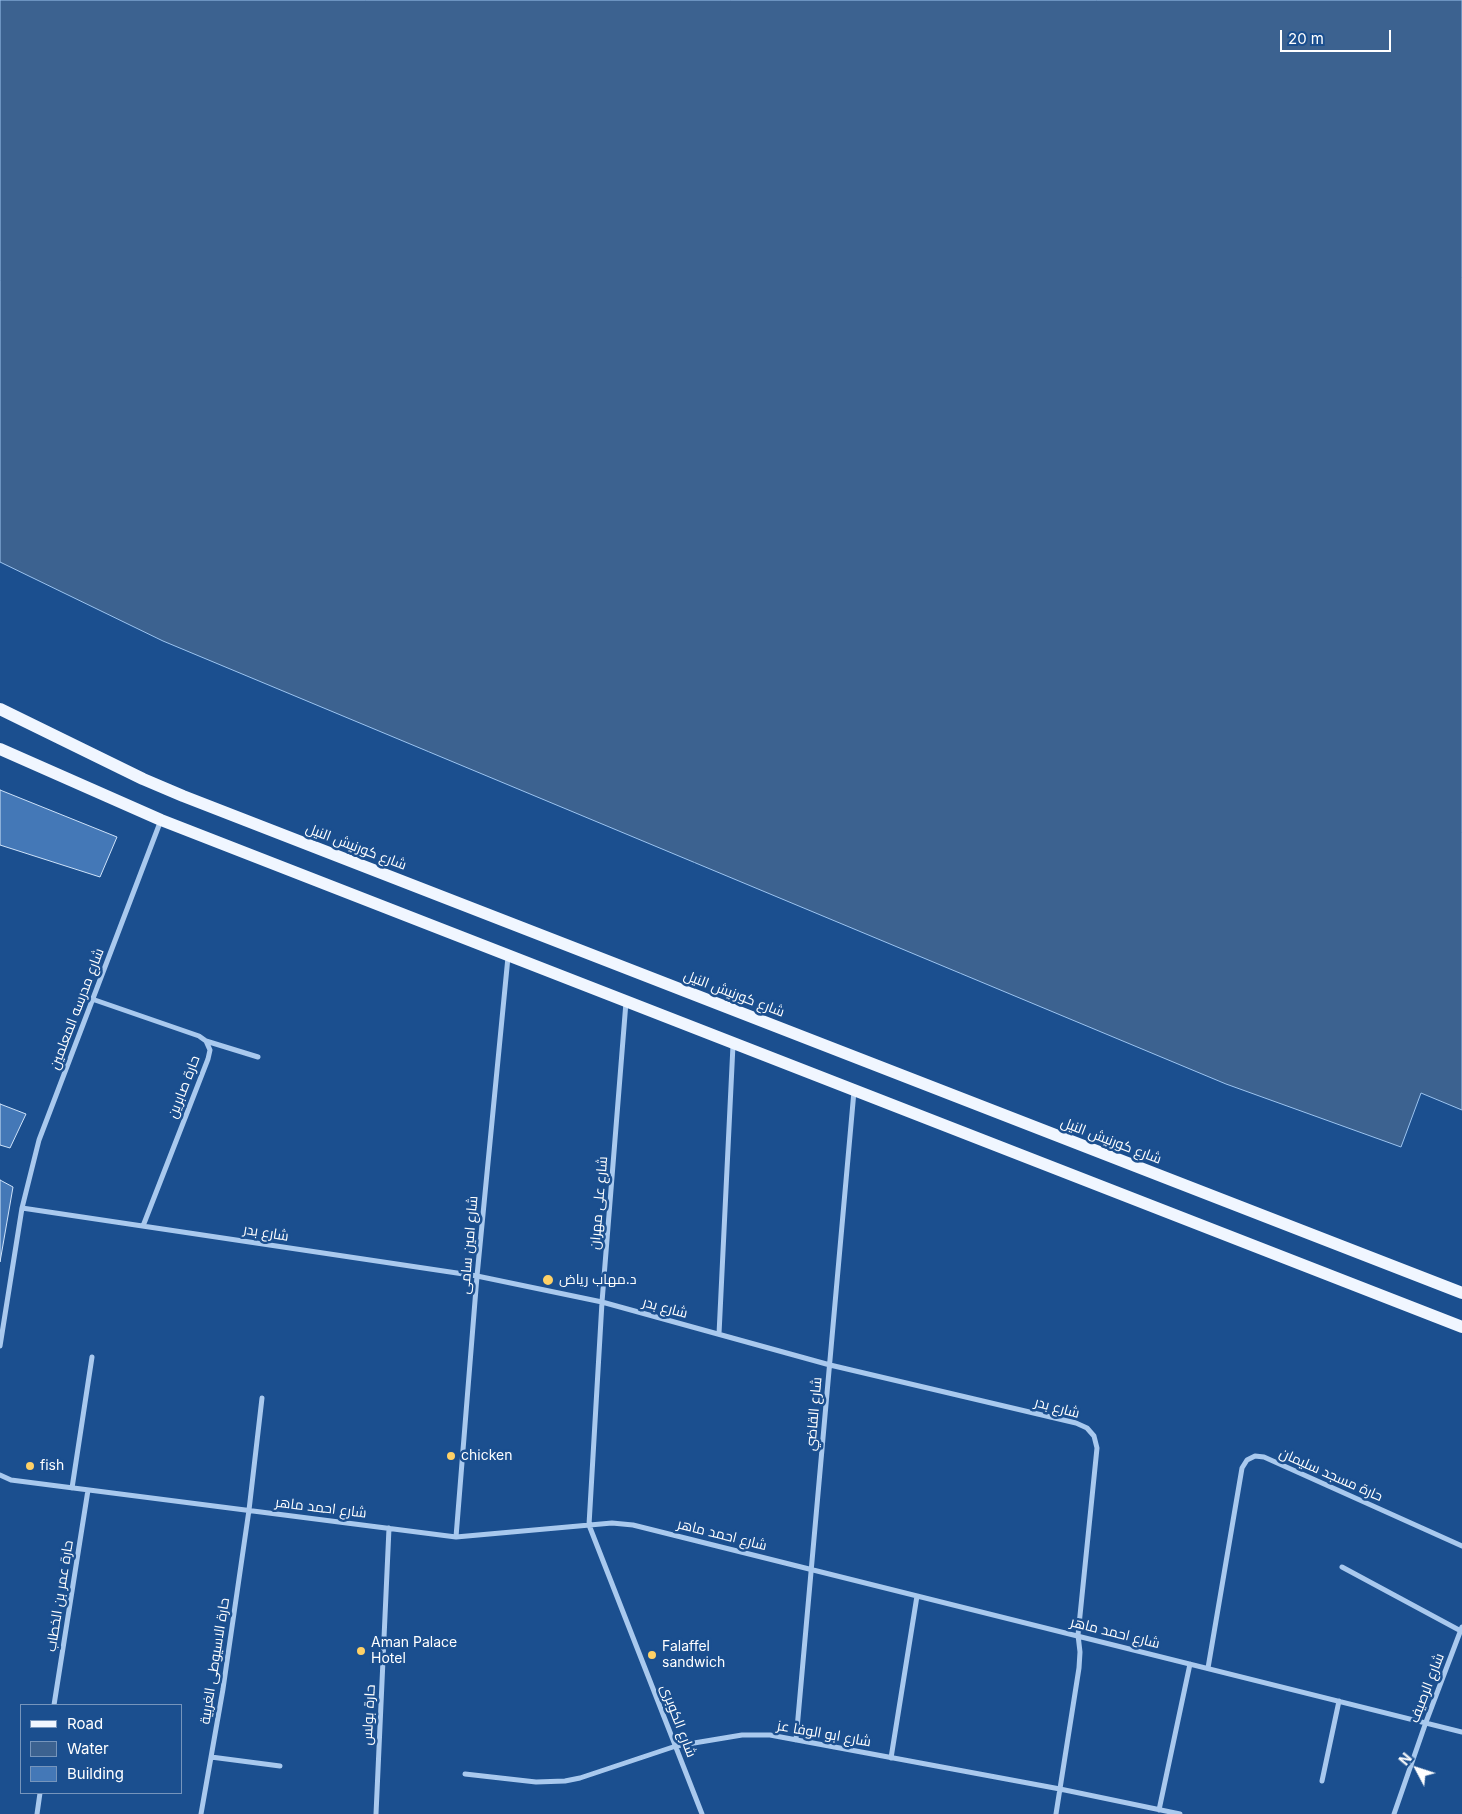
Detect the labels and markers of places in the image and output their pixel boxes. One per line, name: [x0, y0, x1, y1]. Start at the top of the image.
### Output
place label: د.مهاب رياض: [559, 1272, 636, 1288]
marker: د.مهاب رياض: [541, 1273, 555, 1287]
place label: chicken: [461, 1448, 512, 1464]
marker: chicken: [445, 1450, 457, 1462]
place label: fish: [40, 1458, 64, 1474]
marker: fish: [24, 1460, 36, 1472]
place label: Aman Palace Hotel: [371, 1635, 457, 1668]
place label: Falaffel sandwich: [662, 1639, 725, 1671]
marker: Aman Palace Hotel: [355, 1645, 367, 1657]
marker: Falaffel sandwich: [646, 1649, 658, 1661]

